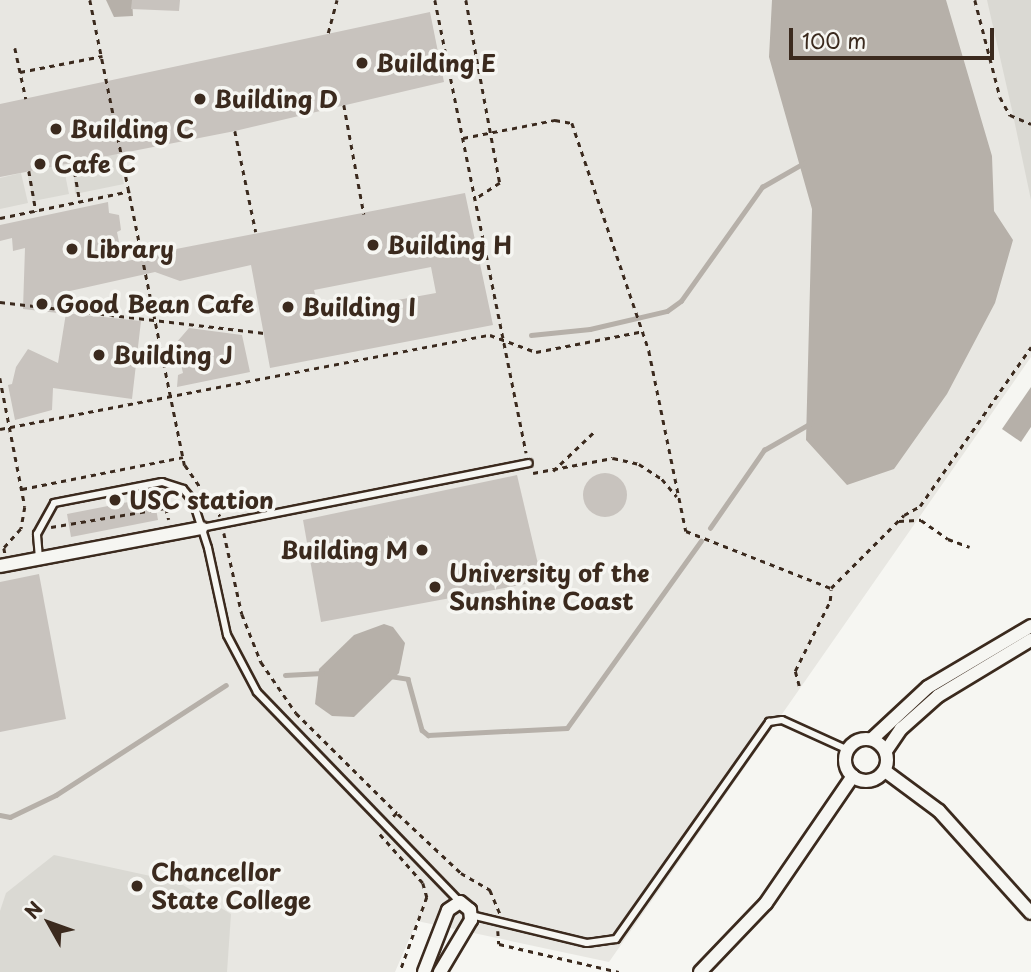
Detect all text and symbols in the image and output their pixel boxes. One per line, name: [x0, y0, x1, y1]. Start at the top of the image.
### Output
scale bar: [793, 14, 998, 58]
text: 100 m: [802, 24, 866, 56]
place label: Building E: [376, 49, 498, 77]
marker: Building E: [354, 55, 370, 71]
place label: Building D: [214, 85, 340, 113]
marker: Building D: [192, 91, 208, 107]
place label: Building C: [70, 115, 195, 143]
marker: Building C: [48, 121, 64, 137]
place label: Cafe C: [54, 150, 137, 178]
marker: Cafe C: [32, 156, 48, 172]
place label: Building H: [387, 231, 512, 259]
place label: Library: [86, 235, 174, 263]
marker: Building H: [365, 237, 381, 253]
marker: Library: [64, 241, 80, 257]
place label: Good Bean Cafe: [56, 290, 253, 318]
place label: Building I: [302, 293, 416, 321]
marker: Good Bean Cafe: [34, 296, 50, 312]
marker: Building I: [280, 299, 296, 315]
place label: Building J: [113, 341, 234, 369]
marker: Building J: [91, 347, 107, 363]
place label: USC station: [129, 486, 274, 514]
marker: USC station: [107, 492, 123, 508]
place label: Building M: [279, 536, 408, 564]
marker: Building M: [414, 542, 430, 558]
place label: University of the Sunshine Coast: [449, 559, 651, 615]
marker: University of the Sunshine Coast: [427, 579, 443, 595]
place label: Chancellor State College: [151, 858, 313, 914]
marker: Chancellor State College: [129, 878, 145, 894]
north arrow: [14, 888, 84, 958]
text: N: [17, 895, 48, 924]

